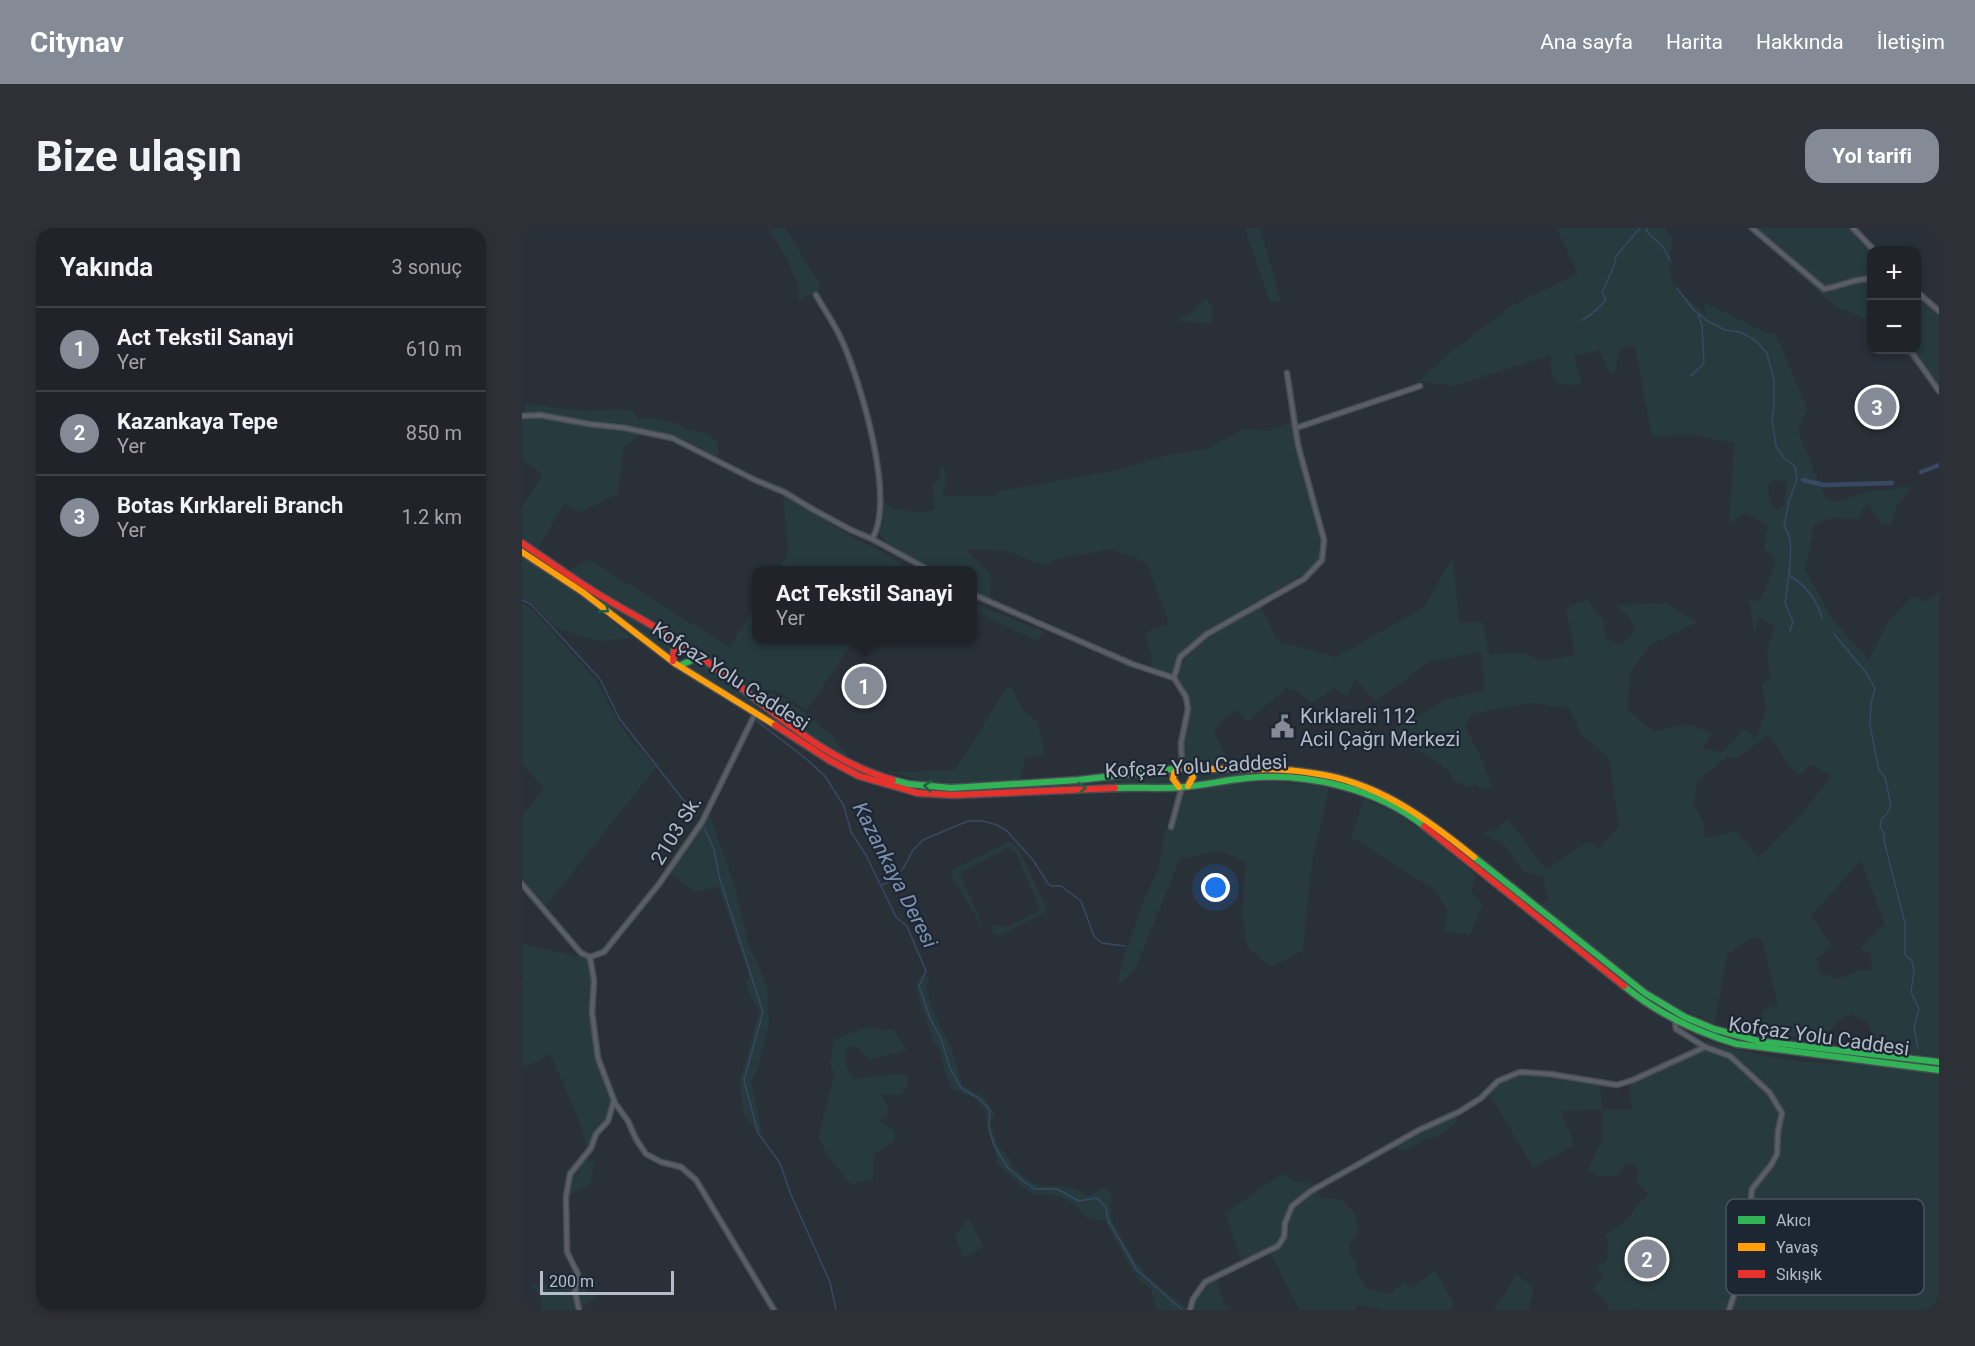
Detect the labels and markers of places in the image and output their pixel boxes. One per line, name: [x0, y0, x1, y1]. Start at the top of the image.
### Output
pin: 3: [1858, 384, 1896, 429]
pin: 1: [844, 664, 884, 708]
place label: Kırklareli 112 Acil Çağrı Merkezi: [1300, 704, 1460, 751]
public building icon: Kırklareli 112 Acil Çağrı Merkezi: [1269, 714, 1295, 740]
pin: 2: [1628, 1236, 1666, 1282]

